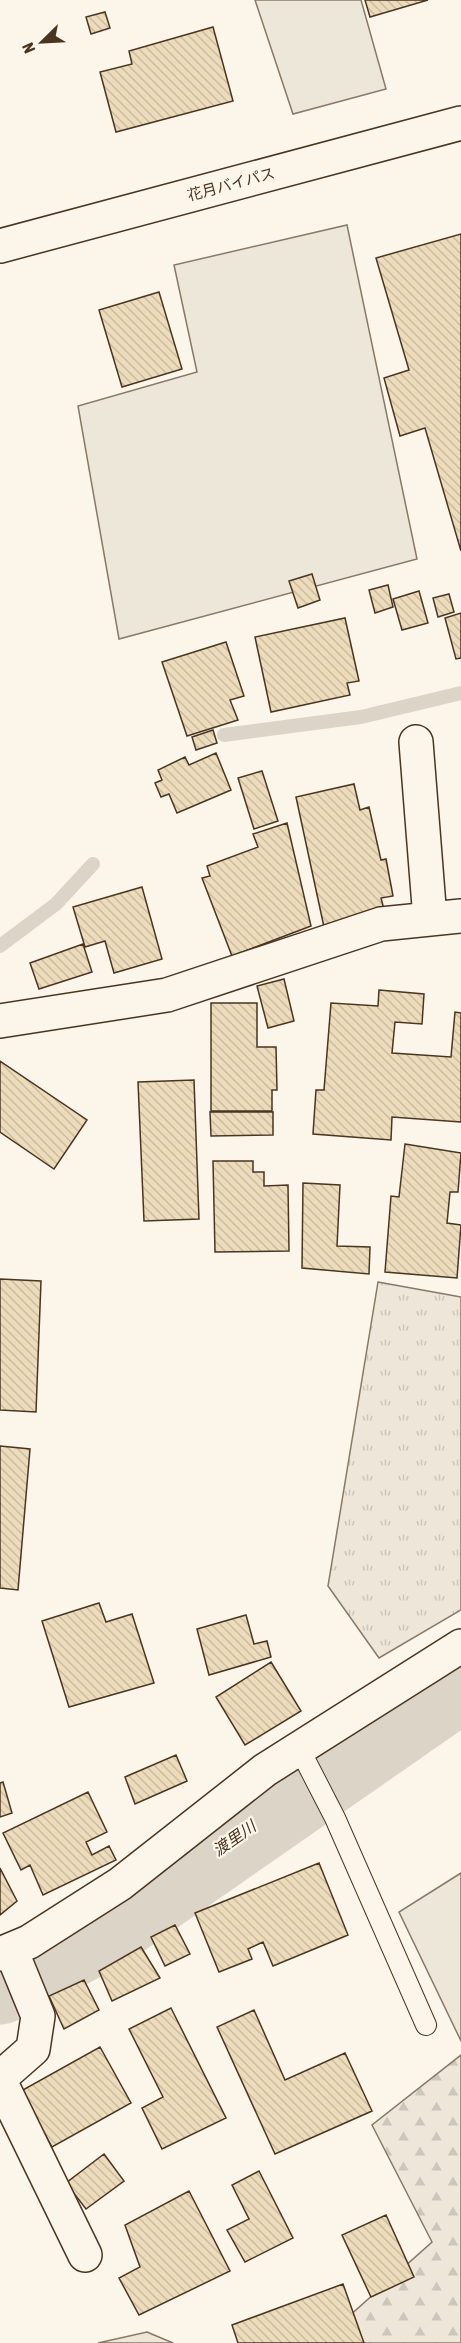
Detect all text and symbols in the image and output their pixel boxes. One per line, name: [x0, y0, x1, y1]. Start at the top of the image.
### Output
north arrow: [12, 12, 72, 72]
text: N: [18, 40, 38, 56]
street label: 花月バイパス: [185, 164, 277, 204]
water label: 渡里川: [209, 1816, 260, 1859]

